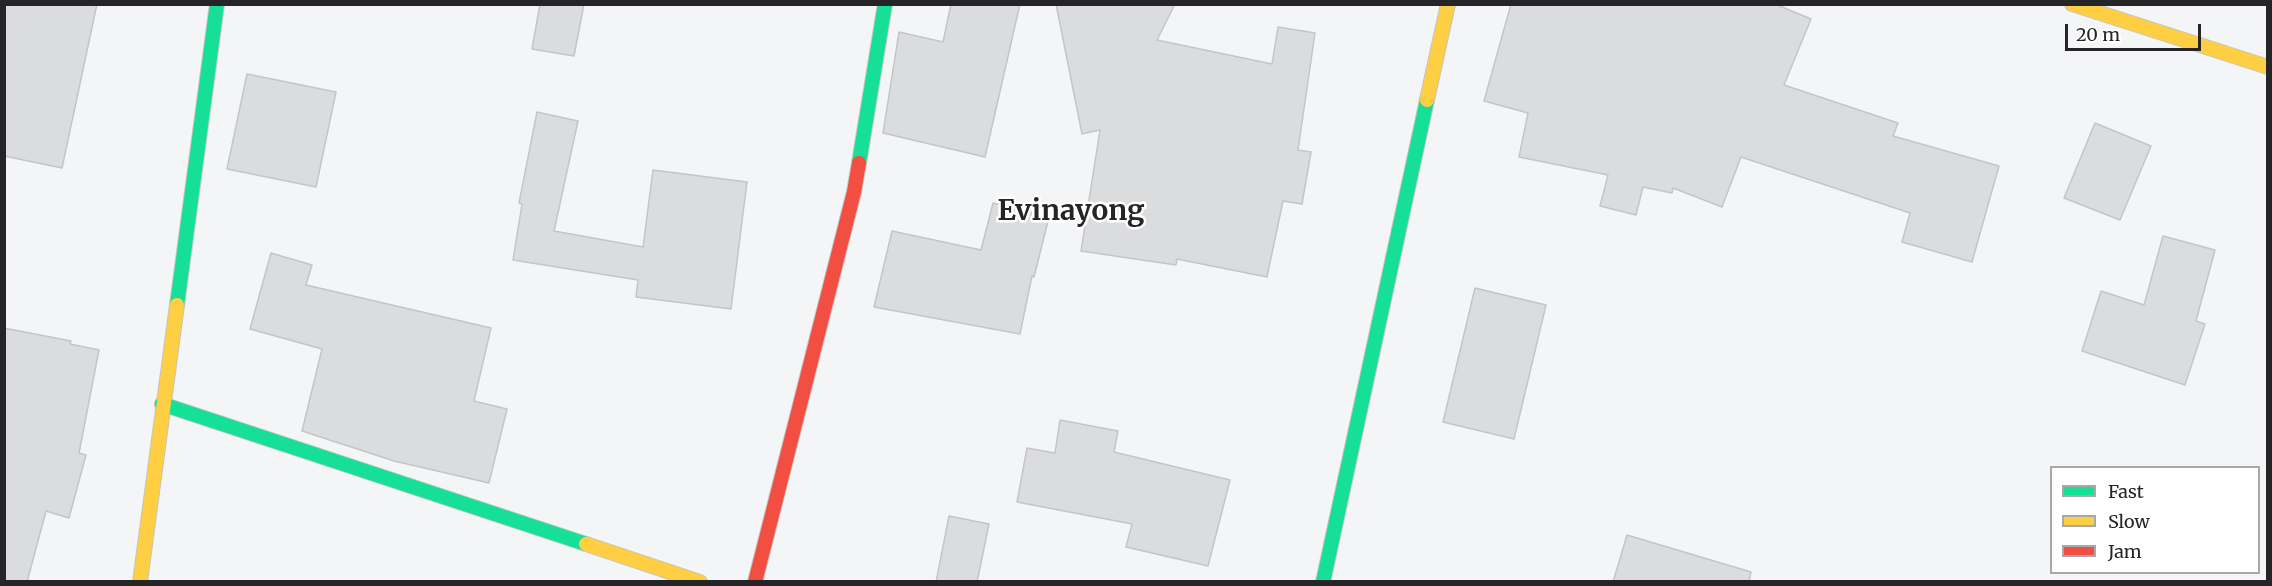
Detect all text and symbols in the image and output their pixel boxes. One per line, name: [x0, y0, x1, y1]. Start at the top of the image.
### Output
scale bar: [2068, 12, 2204, 50]
text: 20 m: [2076, 23, 2120, 46]
district label: Evinayong: [998, 195, 1144, 229]
legend: [2050, 466, 2260, 574]
text: Fast: [2108, 480, 2144, 503]
text: Slow: [2108, 510, 2150, 533]
text: Jam: [2108, 540, 2142, 563]

